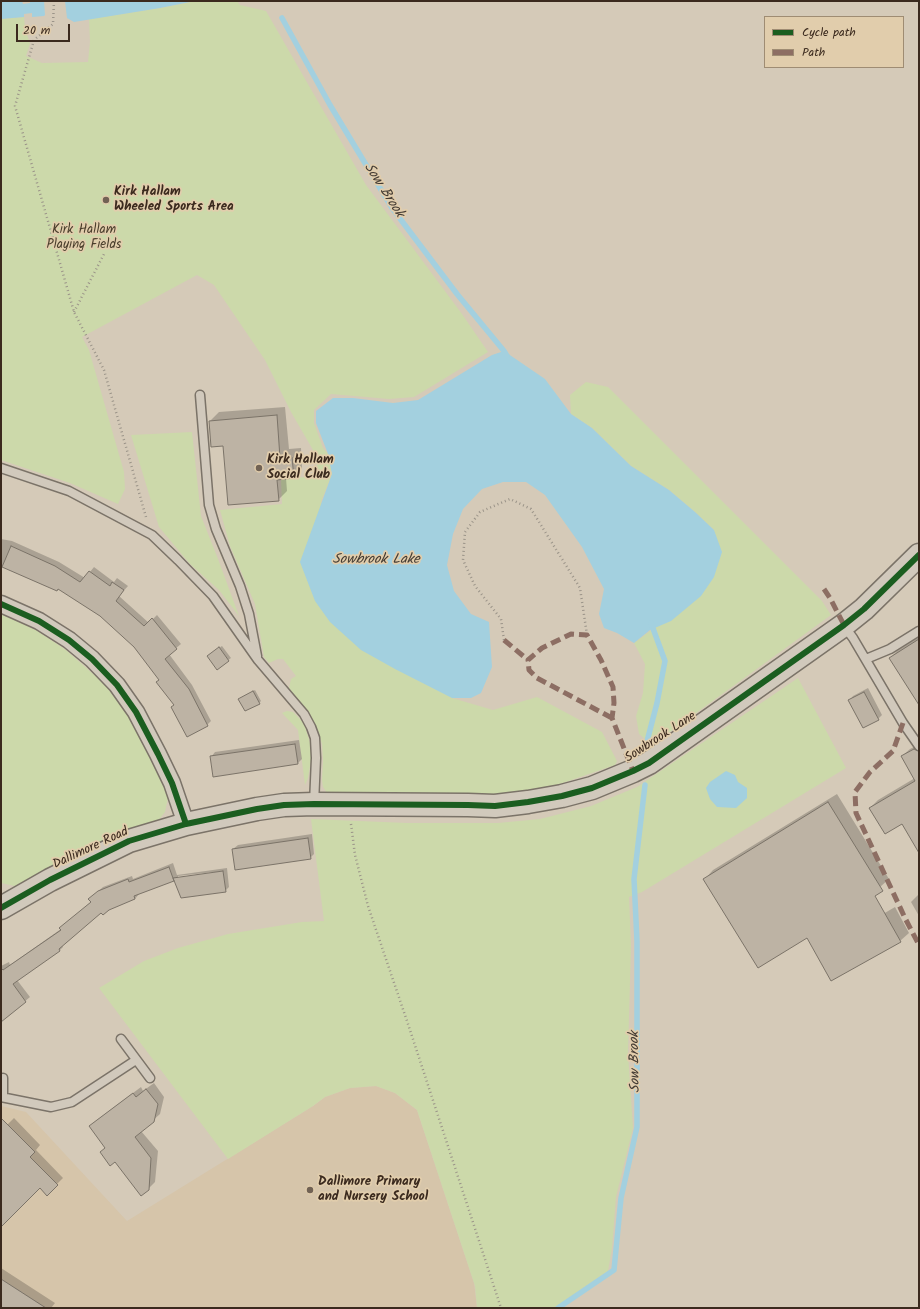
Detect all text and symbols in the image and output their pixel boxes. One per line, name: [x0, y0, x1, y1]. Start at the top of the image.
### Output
scale bar: [18, 16, 72, 42]
legend: [764, 16, 904, 68]
text: 20 m: [23, 21, 50, 40]
text: Cycle path: [802, 23, 856, 42]
text: Path: [802, 43, 825, 62]
water label: Sow Brook: [359, 161, 407, 221]
place label: Kirk Hallam Wheeled Sports Area: [114, 185, 234, 216]
marker: Kirk Hallam Wheeled Sports Area: [101, 195, 111, 205]
park label: Kirk Hallam Playing Fields: [47, 223, 121, 254]
place label: Kirk Hallam Social Club: [267, 453, 334, 484]
marker: Kirk Hallam Social Club: [254, 463, 264, 473]
water label: Sowbrook Lake: [332, 553, 420, 569]
street label: Sowbrook Lane: [622, 709, 700, 767]
street label: Dallimore Road: [51, 825, 131, 873]
water label: Sow Brook: [627, 1031, 645, 1093]
place label: Dallimore Primary and Nursery School: [318, 1175, 428, 1206]
marker: Dallimore Primary and Nursery School: [305, 1185, 315, 1195]

